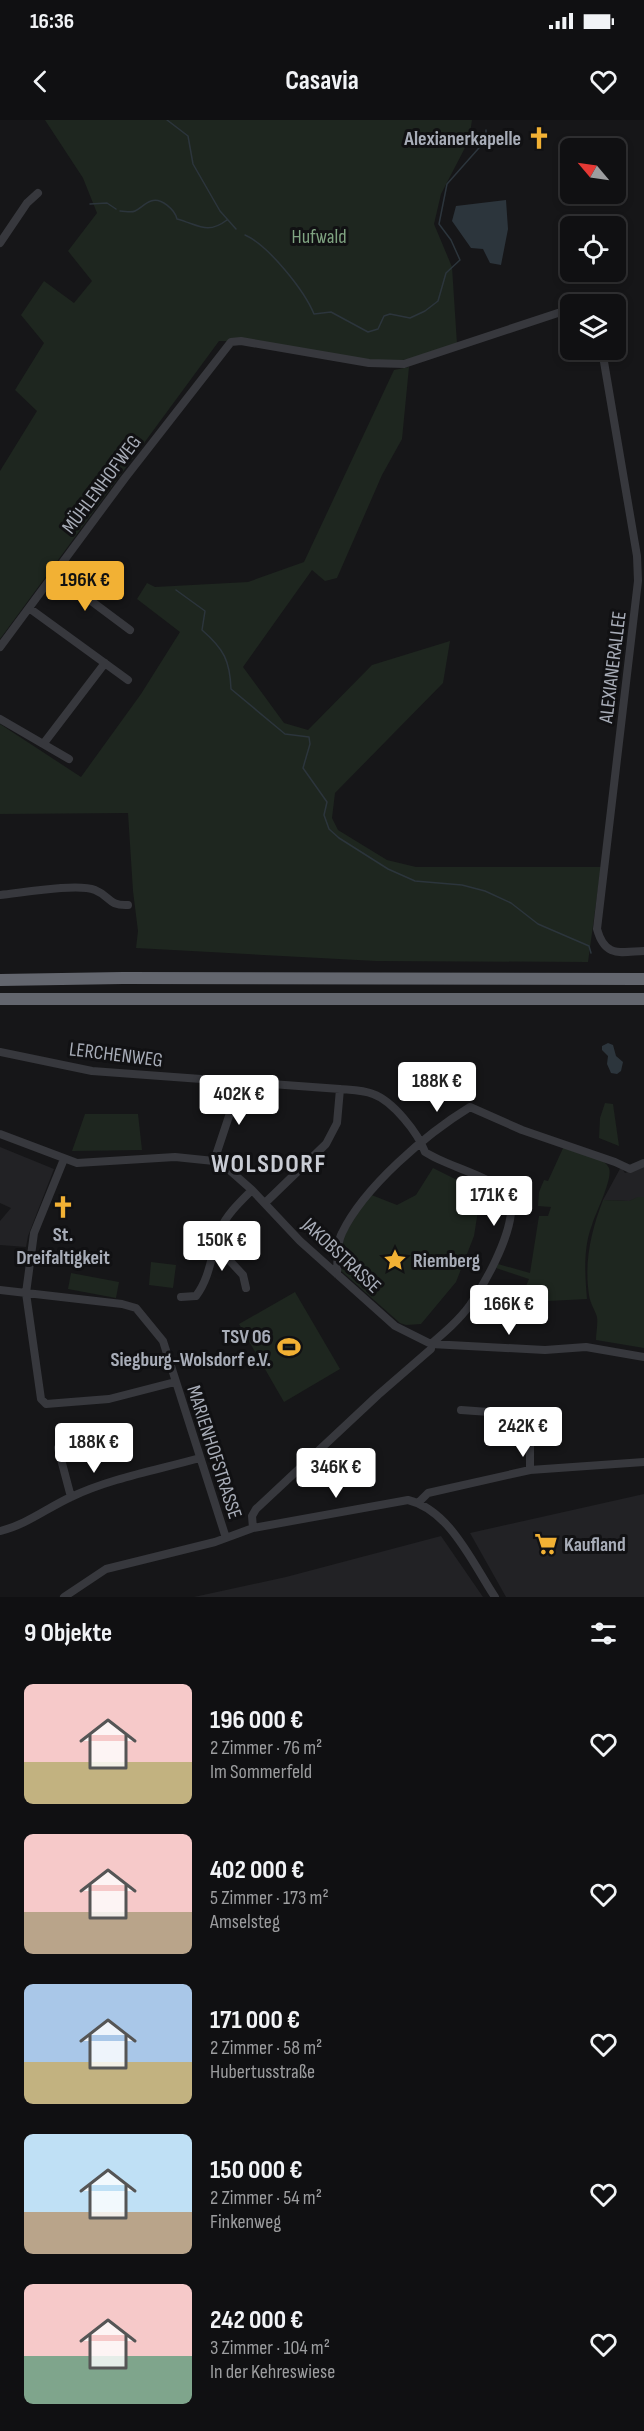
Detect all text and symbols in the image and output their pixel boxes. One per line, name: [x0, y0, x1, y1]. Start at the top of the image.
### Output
text: 16:36: [30, 8, 74, 35]
icon: back: [24, 65, 57, 98]
text: Casavia: [285, 65, 359, 97]
icon: heart: [587, 65, 620, 98]
church icon: Alexianerkapelle: [526, 125, 552, 151]
place label: Alexianerkapelle: [403, 127, 521, 151]
north arrow: [560, 138, 626, 204]
map controls: [560, 138, 626, 360]
button: locate: [560, 216, 626, 282]
park label: Hufwald: [291, 225, 347, 249]
button: layers: [560, 294, 626, 360]
street label: MÜHLENHOFWEG: [57, 431, 147, 539]
pin: 196K €: [36, 561, 134, 612]
text: 196K €: [60, 568, 110, 592]
street label: ALEXIANERALLEE: [594, 610, 632, 725]
street label: LERCHENWEG: [68, 1037, 164, 1073]
pin: 188K €: [388, 1062, 486, 1113]
text: 188K €: [412, 1069, 462, 1093]
pin: 402K €: [190, 1075, 288, 1126]
text: 402K €: [214, 1082, 264, 1106]
district label: WOLSDORF: [211, 1149, 327, 1180]
pin: 171K €: [445, 1176, 543, 1227]
text: 171K €: [470, 1183, 518, 1207]
church icon: St. Dreifaltigkeit: [50, 1194, 76, 1220]
street label: JAKOBSTRASSE: [296, 1212, 386, 1298]
pin: 150K €: [173, 1221, 271, 1272]
place label: St. Dreifaltigkeit: [16, 1223, 110, 1270]
text: 150K €: [197, 1228, 247, 1252]
place icon: Riemberg: [382, 1247, 408, 1273]
place label: Riemberg: [413, 1249, 481, 1273]
pin: 166K €: [460, 1285, 558, 1336]
text: 166K €: [484, 1292, 534, 1316]
place label: TSV 06 Siegburg-Wolsdorf e.V.: [110, 1325, 271, 1372]
sports icon: TSV 06 Siegburg-Wolsdorf e.V.: [276, 1334, 302, 1360]
street label: MARIENHOFSTRASSE: [181, 1383, 247, 1522]
pin: 242K €: [474, 1407, 572, 1458]
text: 242K €: [498, 1414, 548, 1438]
pin: 188K €: [45, 1423, 143, 1474]
text: 188K €: [69, 1430, 119, 1454]
pin: 346K €: [287, 1448, 385, 1499]
text: 346K €: [311, 1455, 361, 1479]
supermarket icon: Kaufland: [533, 1531, 559, 1557]
place label: Kaufland: [564, 1533, 626, 1557]
icon: filters: [587, 1617, 620, 1650]
text: 9 Objekte: [24, 1618, 112, 1649]
text: 196 000 €: [210, 1705, 303, 1736]
icon: home: [72, 1708, 144, 1780]
icon: heart: [587, 1728, 620, 1761]
text: 2 Zimmer · 76 m²: [210, 1736, 322, 1760]
text: Im Sommerfeld: [210, 1760, 312, 1784]
text: 402 000 €: [210, 1855, 304, 1886]
icon: home: [72, 1858, 144, 1930]
icon: heart: [587, 1878, 620, 1911]
text: 5 Zimmer · 173 m²: [210, 1886, 329, 1910]
text: Amselsteg: [210, 1910, 280, 1934]
text: 171 000 €: [210, 2005, 300, 2036]
icon: home: [72, 2008, 144, 2080]
icon: heart: [587, 2028, 620, 2061]
text: 2 Zimmer · 58 m²: [210, 2036, 322, 2060]
text: Hubertusstraße: [210, 2060, 315, 2084]
text: 150 000 €: [210, 2155, 303, 2186]
icon: home: [72, 2158, 144, 2230]
icon: heart: [587, 2178, 620, 2211]
text: 2 Zimmer · 54 m²: [210, 2186, 322, 2210]
text: Finkenweg: [210, 2210, 281, 2234]
text: 242 000 €: [210, 2305, 303, 2336]
icon: home: [72, 2308, 144, 2380]
icon: heart: [587, 2328, 620, 2361]
text: 3 Zimmer · 104 m²: [210, 2336, 330, 2360]
text: In der Kehreswiese: [210, 2360, 335, 2384]

